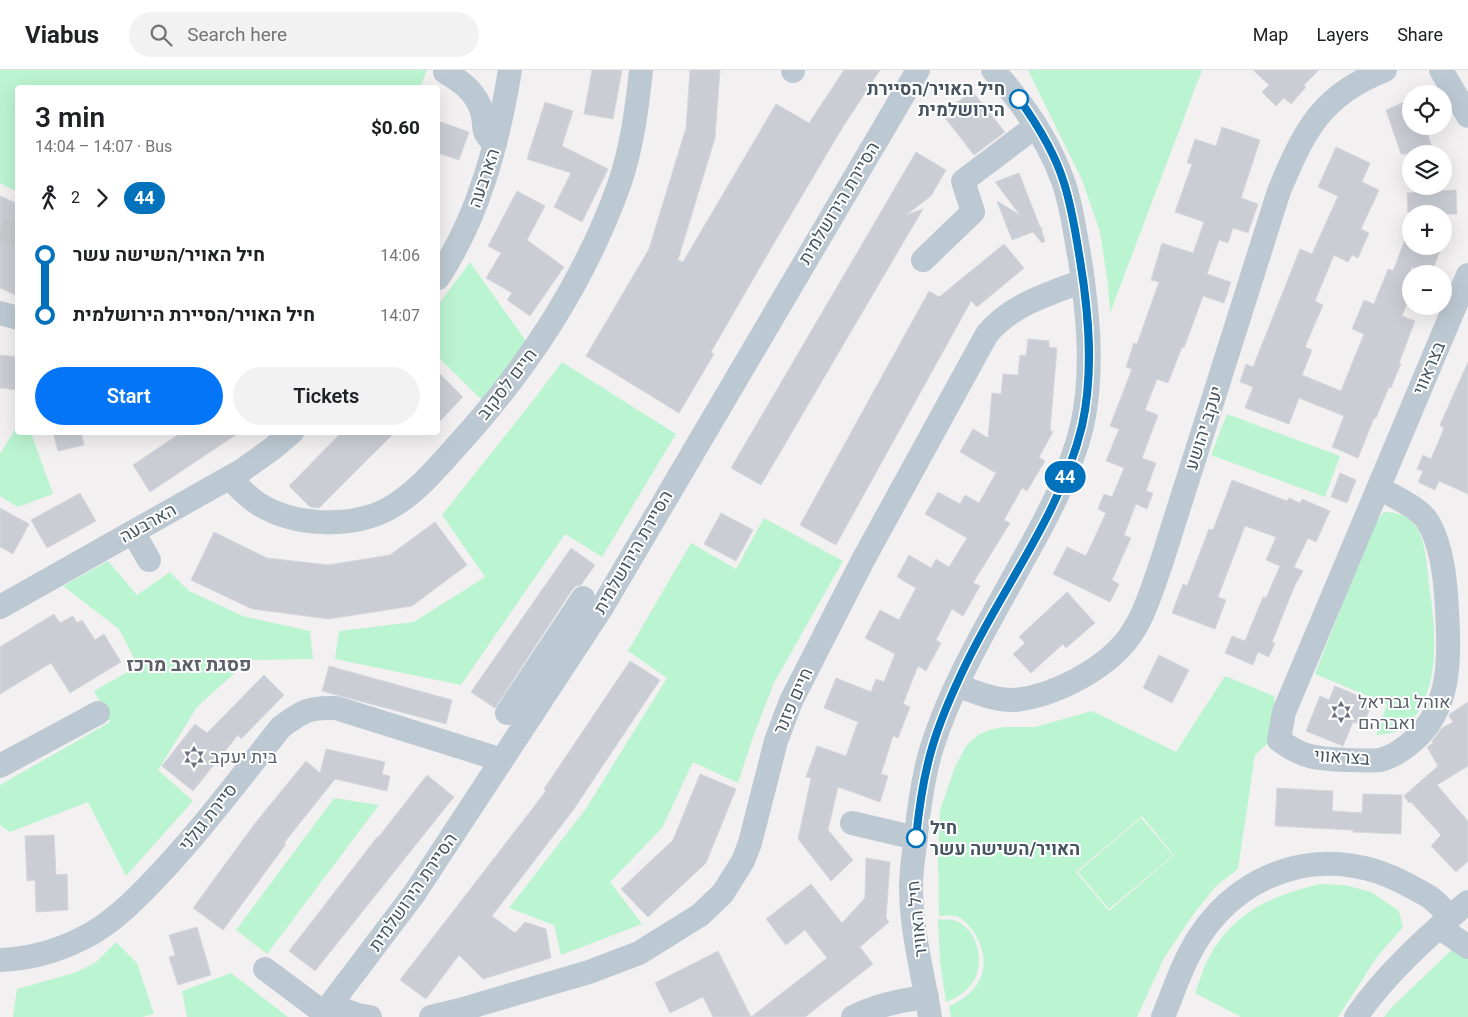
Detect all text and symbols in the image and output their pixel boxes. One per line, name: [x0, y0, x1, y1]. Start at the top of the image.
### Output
search box: [129, 12, 479, 57]
text: Viabus: [25, 21, 99, 49]
icon: search: [147, 21, 175, 49]
text: Search here: [187, 23, 287, 46]
text: Map: [1253, 24, 1288, 45]
text: Layers: [1316, 24, 1369, 45]
text: Share: [1397, 24, 1443, 45]
place label: חיל האויר/הסיירת הירושלמית: [867, 78, 1005, 120]
map controls: [1402, 85, 1452, 315]
button: locate: [1402, 85, 1452, 135]
marker: חיל האויר/הסיירת הירושלמית: [1009, 89, 1029, 109]
text: 3 min: [35, 101, 105, 134]
text: $0.60: [371, 116, 420, 139]
text: 14:04 – 14:07 · Bus: [35, 137, 172, 156]
street label: הסיירת הירושלמית: [794, 138, 883, 268]
street label: הארבעה: [464, 145, 503, 210]
button: layers: [1402, 145, 1452, 195]
icon: walk: [35, 184, 63, 212]
icon: forward: [88, 184, 116, 212]
text: 44: [134, 187, 155, 208]
text: 2: [71, 188, 80, 207]
button: +: [1402, 205, 1452, 255]
text: חיל האויר/השישה עשר: [73, 243, 265, 266]
text: 14:06: [380, 246, 420, 265]
button: −: [1402, 265, 1452, 315]
text: חיל האויר/הסיירת הירושלמית: [73, 303, 315, 326]
text: 14:07: [380, 306, 420, 325]
street label: בצראווי: [1408, 338, 1449, 398]
street label: חיים לסקוב: [472, 344, 541, 423]
button: Start: [35, 367, 223, 425]
button: Tickets: [233, 367, 420, 425]
street label: יעקב יהושע: [1180, 383, 1227, 472]
line badge: 44: [1042, 461, 1088, 493]
text: 44: [1055, 466, 1075, 487]
street label: הסיירת הירושלמית: [589, 486, 676, 617]
street label: הארבעה: [116, 498, 180, 547]
district label: פסגת זאב מרכז: [127, 653, 251, 676]
street label: חיים פזנר: [769, 664, 817, 737]
place label: אוהל גבריאל ואברהם: [1358, 691, 1451, 733]
synagogue icon: אוהל גבריאל ואברהם: [1328, 699, 1354, 725]
synagogue icon: בית יעקב: [181, 744, 207, 770]
street label: בצראווי: [1313, 744, 1371, 769]
place label: בית יעקב: [210, 746, 278, 767]
street label: סיירת גולני: [174, 779, 241, 855]
place label: חיל האויר/השישה עשר: [930, 817, 1080, 859]
marker: חיל האויר/השישה עשר: [906, 828, 926, 848]
street label: הסיירת הירושלמית: [364, 829, 461, 955]
street label: חיל האוויר: [902, 880, 931, 958]

